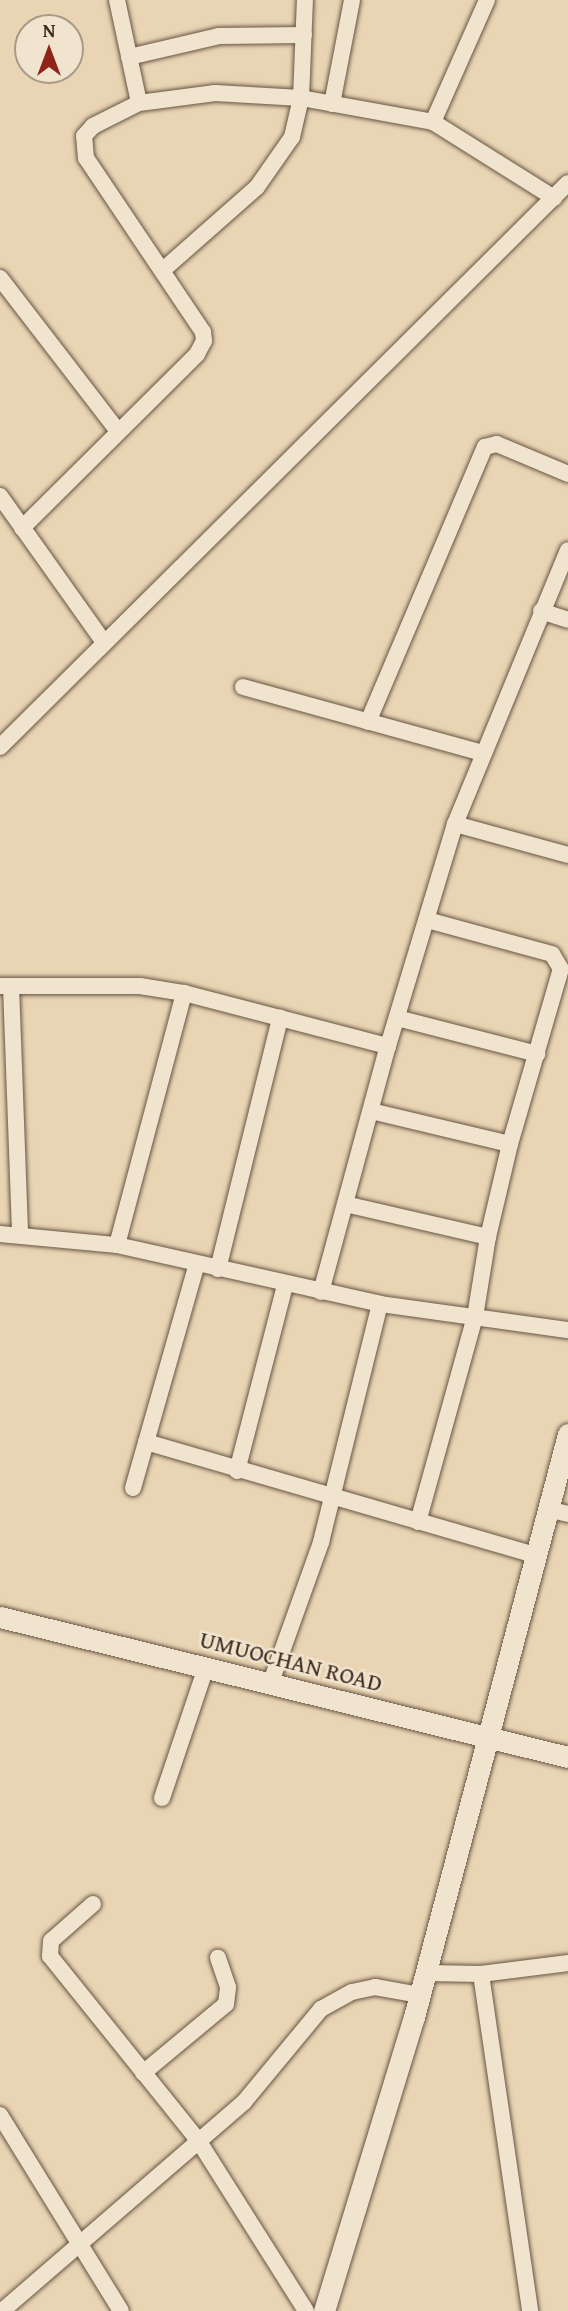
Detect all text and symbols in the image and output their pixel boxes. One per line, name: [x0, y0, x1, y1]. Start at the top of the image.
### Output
north arrow: [14, 14, 84, 84]
text: N: [43, 16, 55, 44]
street label: UMUOCHAN ROAD: [197, 1624, 385, 1698]

